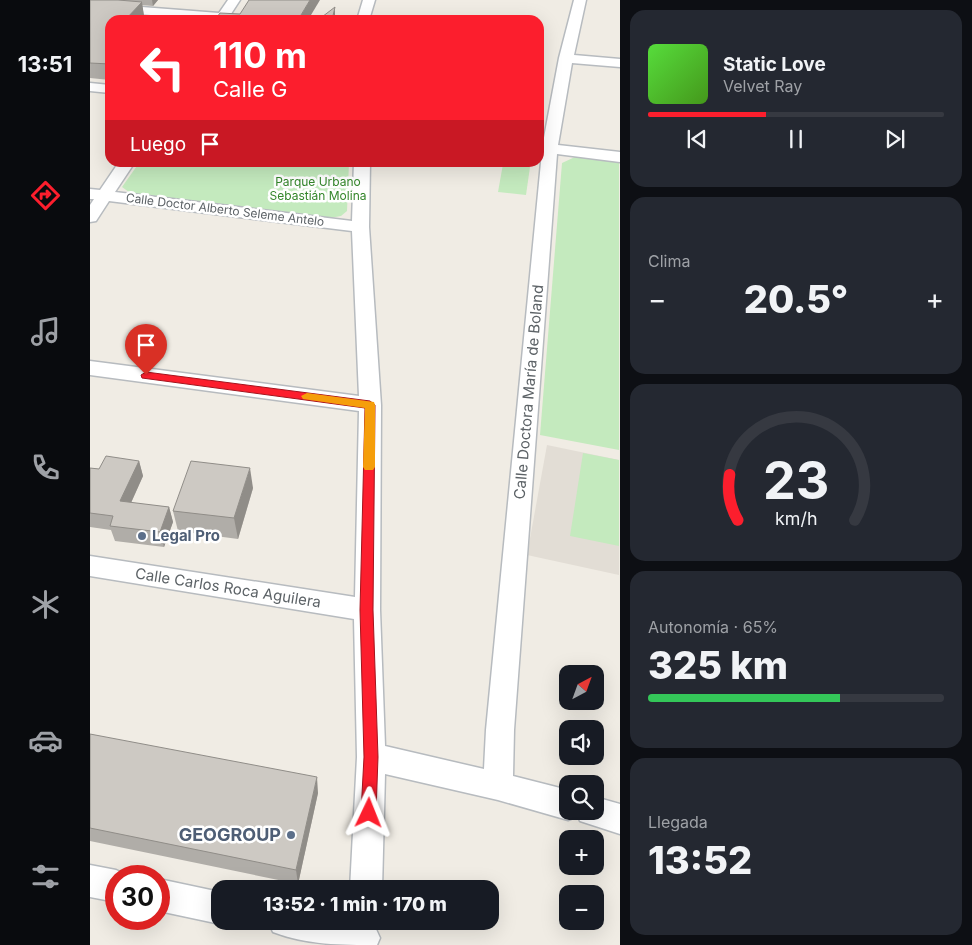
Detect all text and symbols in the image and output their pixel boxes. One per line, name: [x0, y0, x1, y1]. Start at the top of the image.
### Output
text: 110 m: [213, 34, 307, 76]
icon: left: [130, 35, 195, 100]
text: 13:51: [18, 51, 72, 77]
text: Static Love: [723, 53, 826, 76]
text: Calle G: [213, 76, 288, 102]
text: Velvet Ray: [723, 76, 802, 96]
icon: previous: [683, 125, 711, 153]
icon: pause: [782, 125, 810, 153]
icon: next: [881, 125, 909, 153]
icon: arrive: [196, 130, 224, 158]
text: Luego: [130, 133, 186, 156]
park label: Parque Urbano Sebastián Molina: [270, 174, 366, 203]
icon: directions: [28, 178, 63, 213]
street label: Calle Doctor Alberto Seleme Antelo: [125, 190, 325, 229]
text: Clima: [648, 251, 690, 271]
text: 20.5°: [744, 276, 848, 322]
text: −: [648, 282, 667, 316]
text: +: [925, 282, 944, 316]
street label: Calle Doctora María de Boland: [510, 284, 547, 500]
icon: music: [28, 314, 63, 349]
pin: [125, 324, 167, 375]
icon: arrive: [132, 331, 160, 359]
text: 23: [763, 449, 829, 512]
icon: phone: [28, 450, 63, 485]
text: km/h: [775, 508, 817, 529]
place label: Legal Pro: [152, 526, 220, 545]
marker: Legal Pro: [136, 530, 148, 542]
street label: Calle Carlos Roca Aguilera: [134, 563, 322, 612]
icon: climate: [28, 587, 63, 622]
text: Autonomía · 65%: [648, 617, 778, 637]
text: 325 km: [648, 642, 788, 688]
north arrow: [559, 665, 604, 710]
map controls: [559, 665, 604, 930]
button: sound: [559, 720, 604, 765]
icon: car: [28, 723, 63, 758]
button: search: [559, 775, 604, 820]
position arrow: [342, 786, 394, 838]
text: Llegada: [648, 812, 708, 832]
place label: GEOGROUP: [179, 824, 281, 845]
marker: GEOGROUP: [285, 829, 297, 841]
button: +: [559, 830, 604, 875]
text: 13:52: [648, 837, 752, 883]
icon: filters: [28, 859, 63, 894]
speed limit sign: 30: [105, 865, 170, 930]
button: −: [559, 885, 604, 930]
text: 13:52 · 1 min · 170 m: [263, 893, 447, 916]

